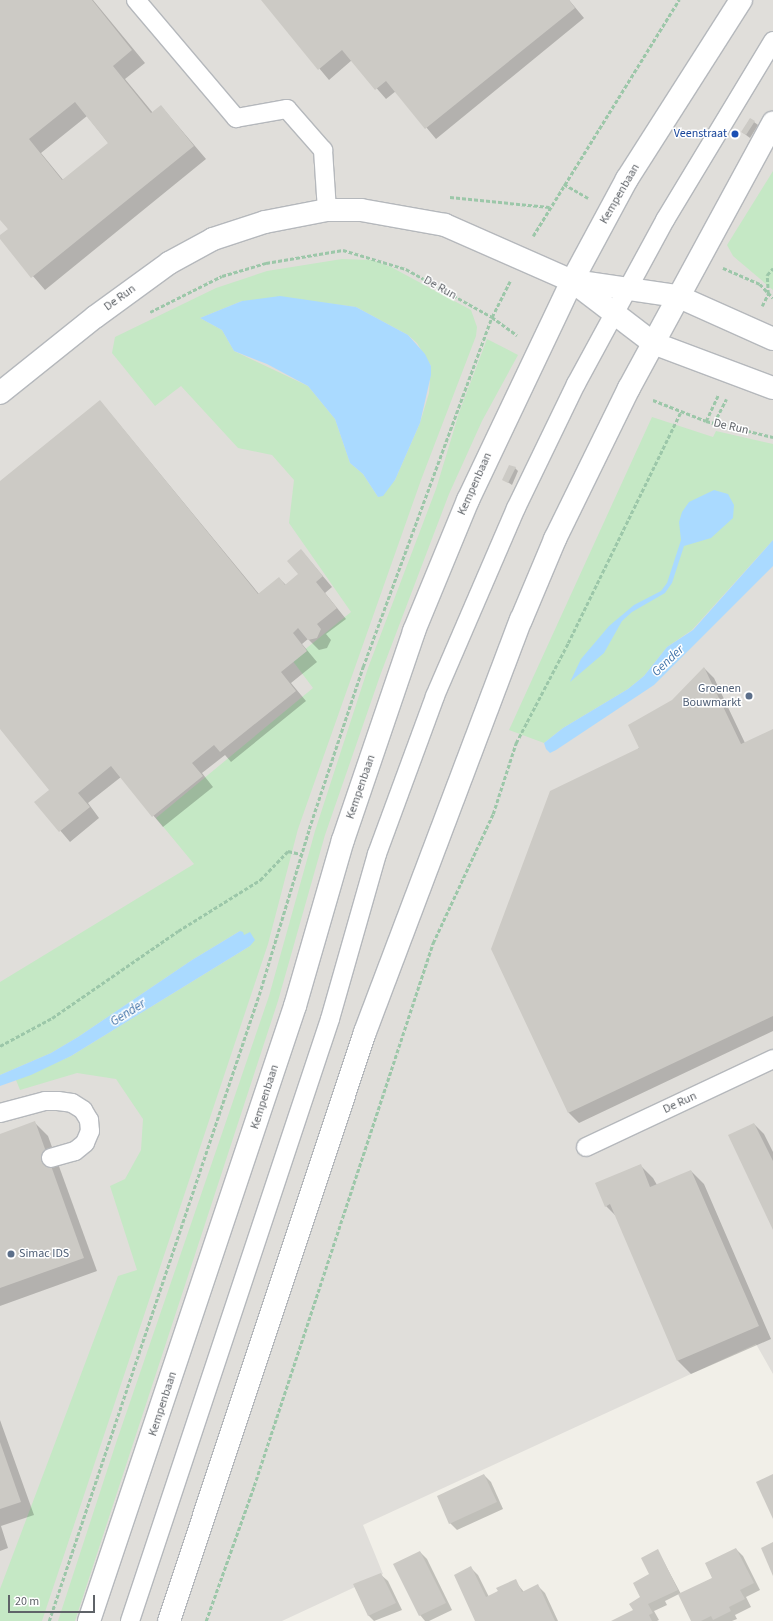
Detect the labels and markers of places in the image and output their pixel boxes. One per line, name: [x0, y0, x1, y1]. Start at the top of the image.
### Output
place label: Veenstraat: [674, 127, 727, 141]
marker: Veenstraat: [730, 129, 740, 139]
place label: Groenen Bouwmarkt: [682, 682, 741, 710]
marker: Groenen Bouwmarkt: [744, 691, 754, 701]
place label: Simac IDS: [19, 1247, 69, 1261]
marker: Simac IDS: [6, 1249, 16, 1259]

